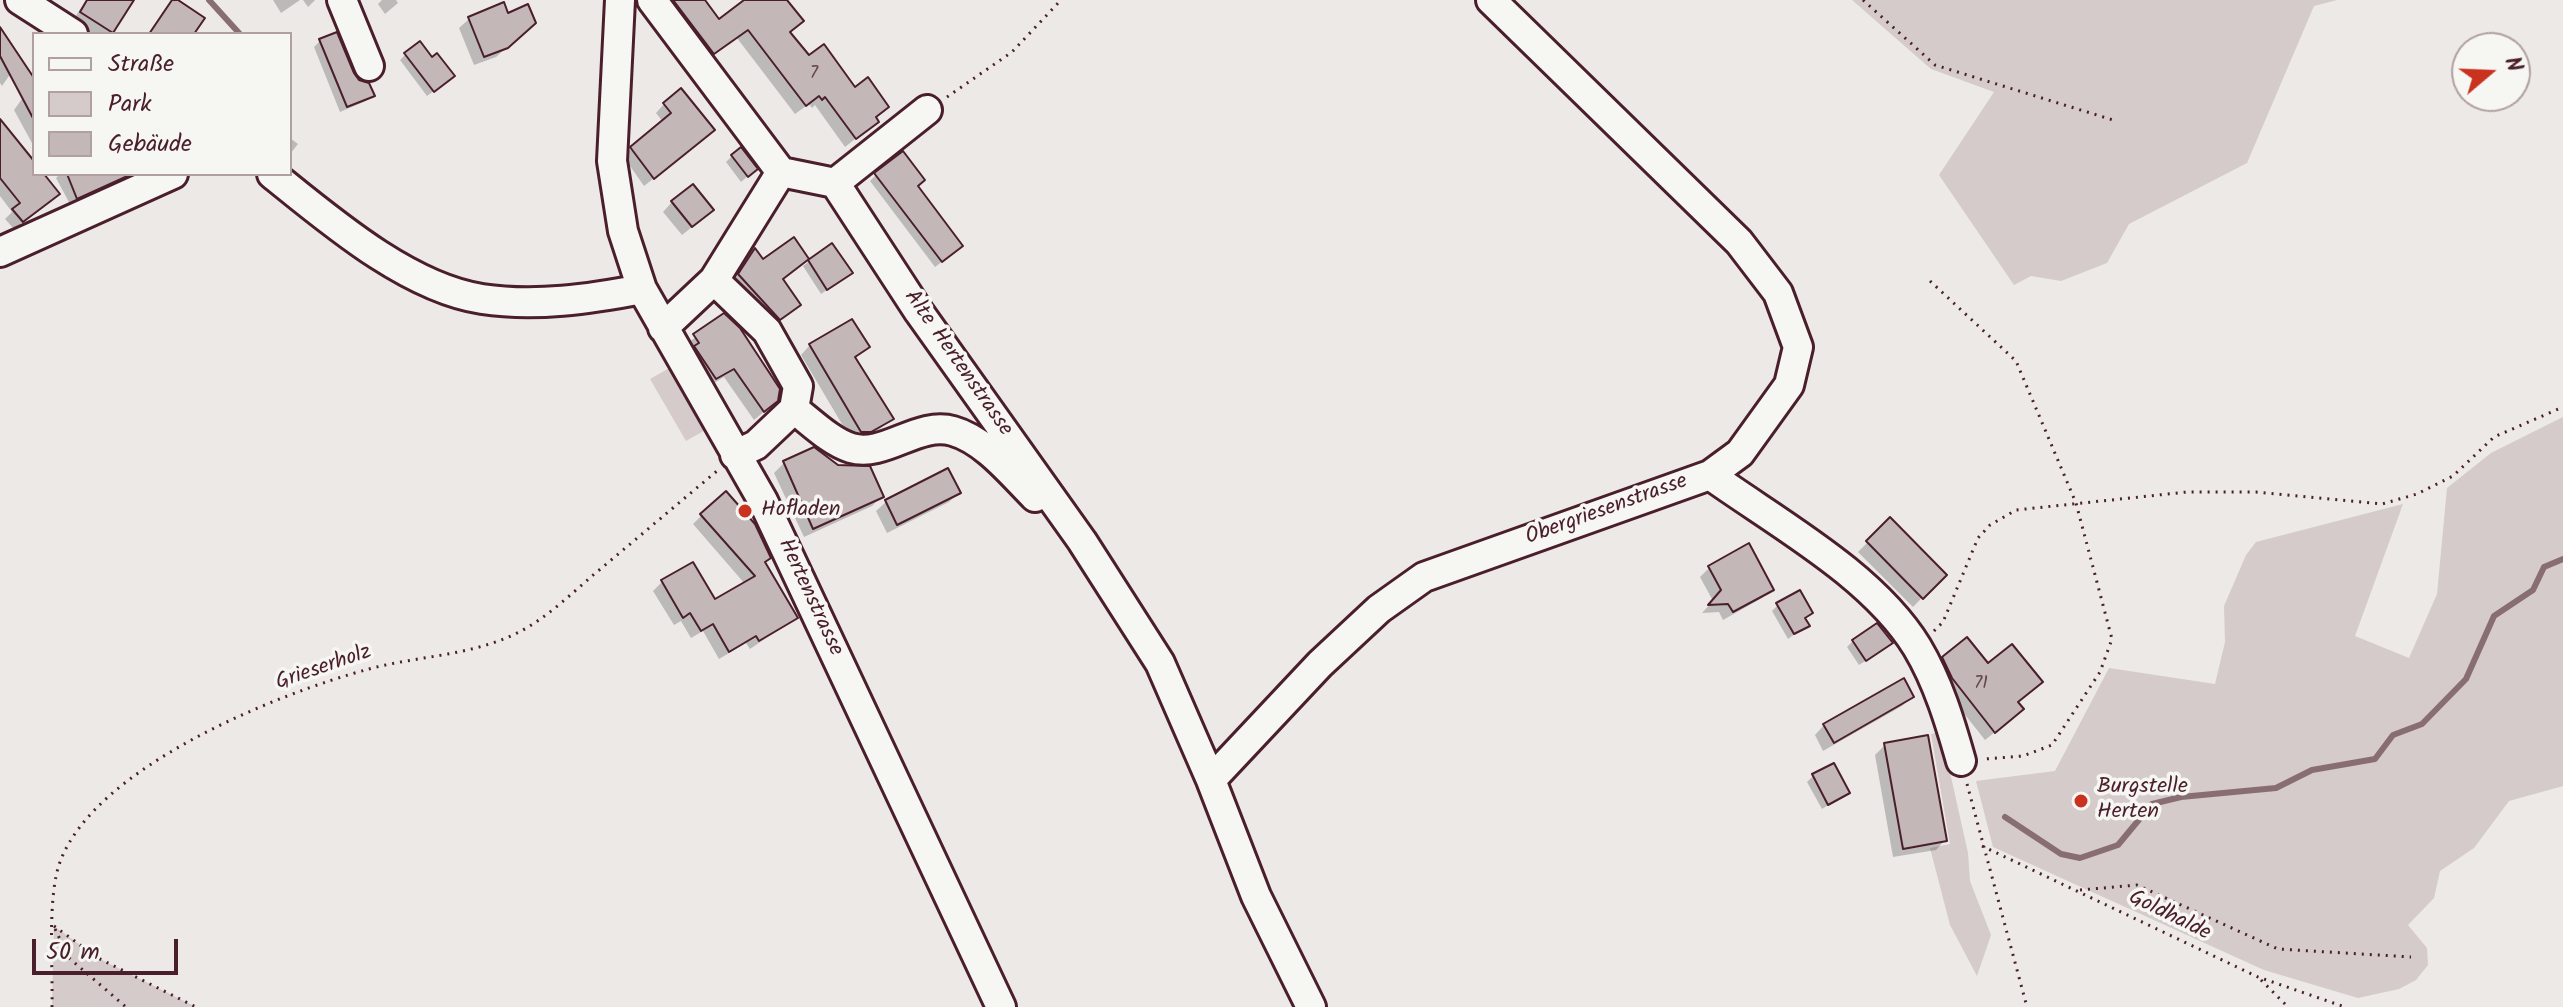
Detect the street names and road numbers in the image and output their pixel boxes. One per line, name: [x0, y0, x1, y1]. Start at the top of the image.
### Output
street label: Alte Hertenstrasse: [897, 286, 1017, 442]
street label: Obergriesenstrasse: [1523, 469, 1691, 553]
street label: Hertenstrasse: [770, 535, 848, 661]
street label: Grieserholz: [273, 640, 375, 698]
street label: Goldhalde: [2124, 886, 2214, 948]

